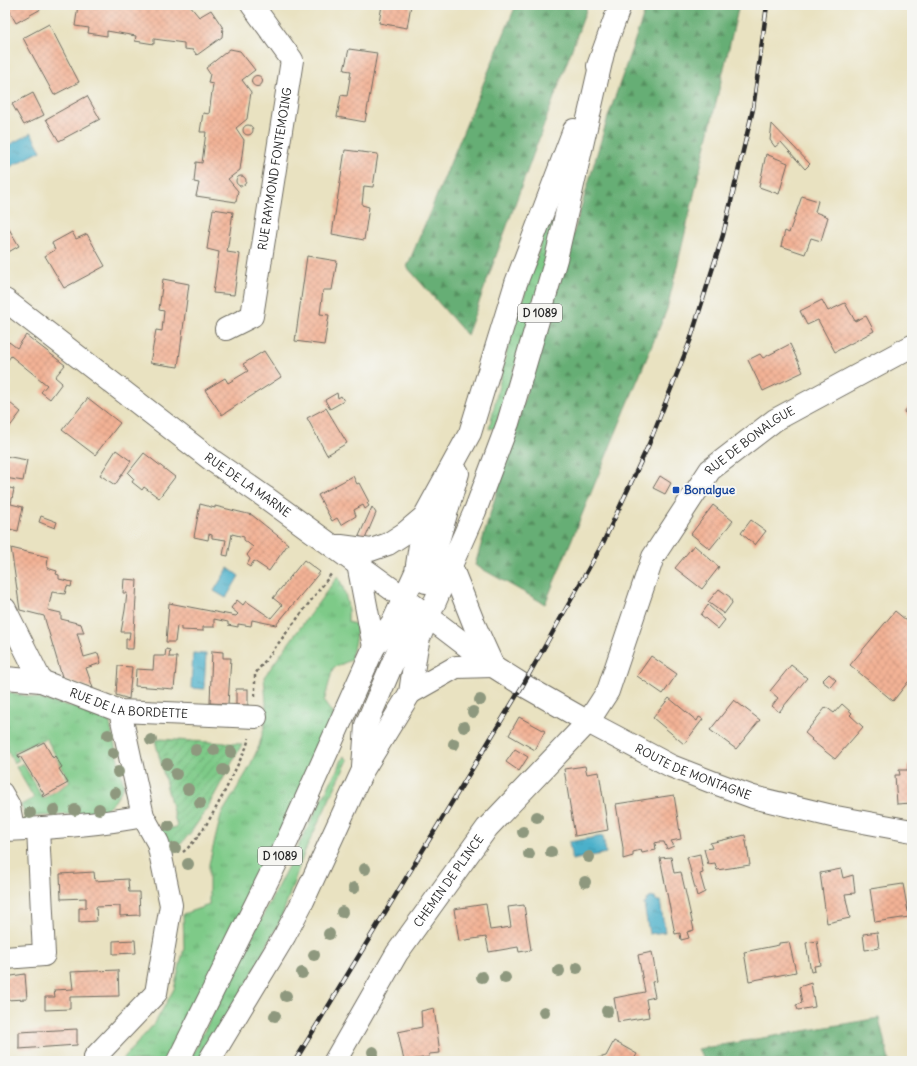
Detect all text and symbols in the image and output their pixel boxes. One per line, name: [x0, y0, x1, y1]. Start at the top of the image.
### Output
street label: RUE RAYMOND FONTEMOING: [254, 86, 295, 251]
road number: D 1089: [518, 304, 562, 322]
street label: RUE DE BONALGUE: [701, 403, 797, 477]
street label: RUE DE LA MARNE: [202, 449, 294, 520]
place label: Bonalgue: [684, 482, 736, 498]
marker: Bonalgue: [671, 485, 681, 495]
street label: RUE DE LA BORDETTE: [68, 685, 188, 721]
street label: ROUTE DE MONTAGNE: [633, 740, 753, 803]
street label: CHEMIN DE PLINCE: [410, 832, 487, 930]
road number: D 1089: [258, 847, 302, 865]

